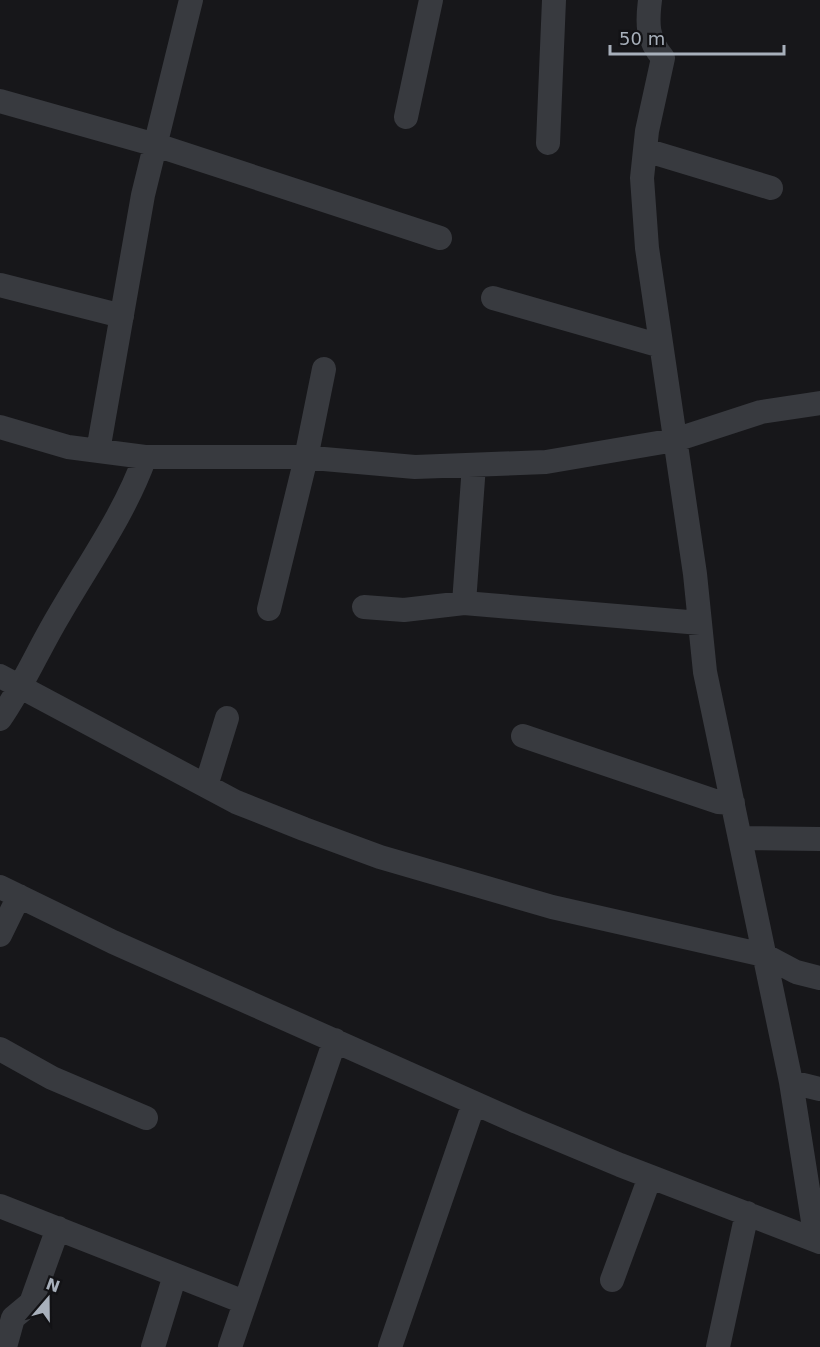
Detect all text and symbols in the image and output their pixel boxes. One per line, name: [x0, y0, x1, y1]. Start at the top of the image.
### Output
scale bar: [610, 18, 784, 56]
text: 50 m: [619, 28, 665, 49]
north arrow: [18, 1269, 78, 1329]
text: N: [43, 1274, 63, 1297]

